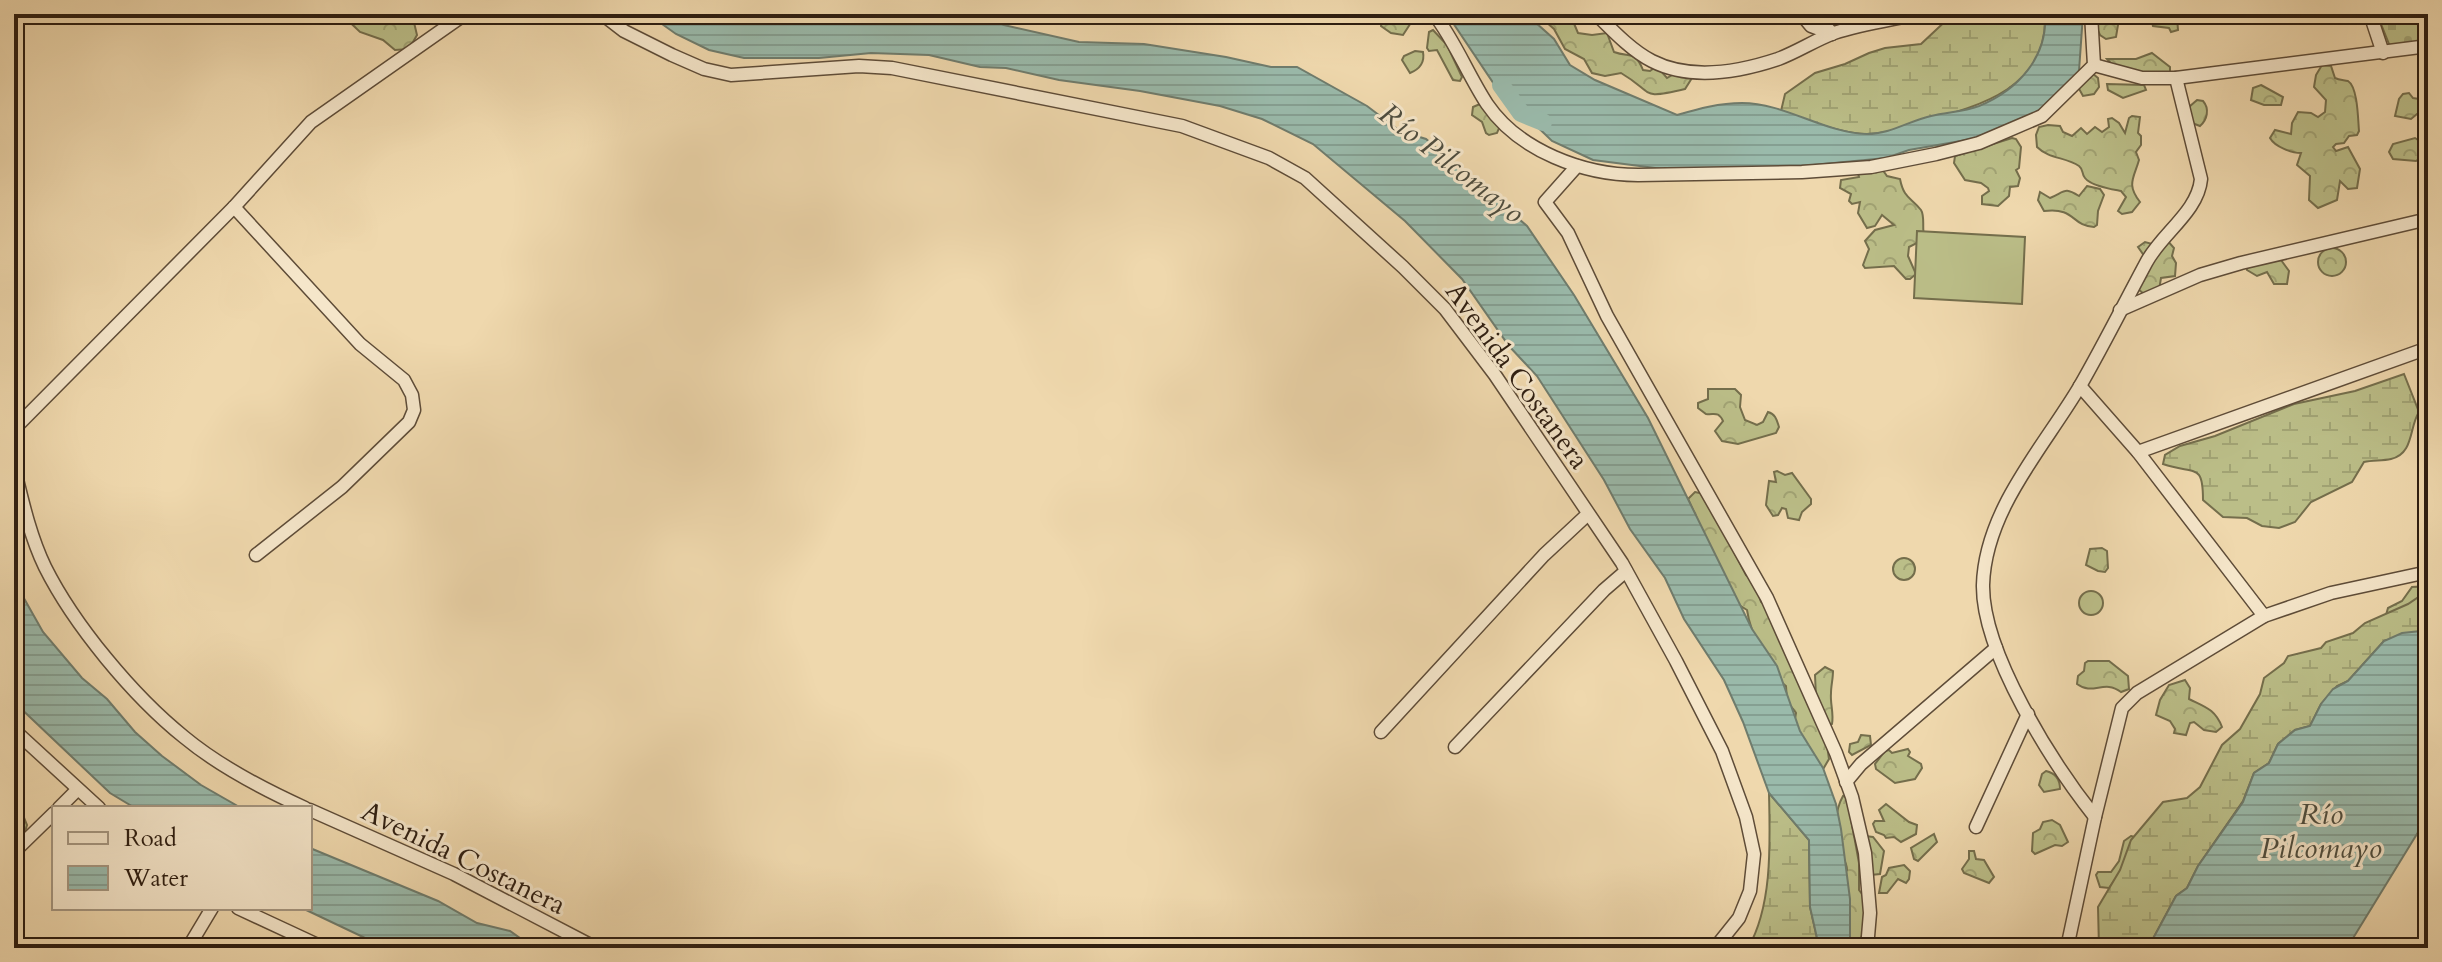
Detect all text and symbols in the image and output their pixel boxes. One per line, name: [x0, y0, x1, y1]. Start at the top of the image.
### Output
water label: Río Pilcomayo: [1370, 94, 1533, 233]
street label: Avenida Costanera: [1436, 274, 1598, 477]
street label: Avenida Costanera: [355, 792, 572, 924]
water label: Río Pilcomayo: [2260, 794, 2382, 869]
legend: [52, 806, 312, 910]
text: Road: [124, 822, 177, 855]
text: Water: [123, 862, 188, 895]

